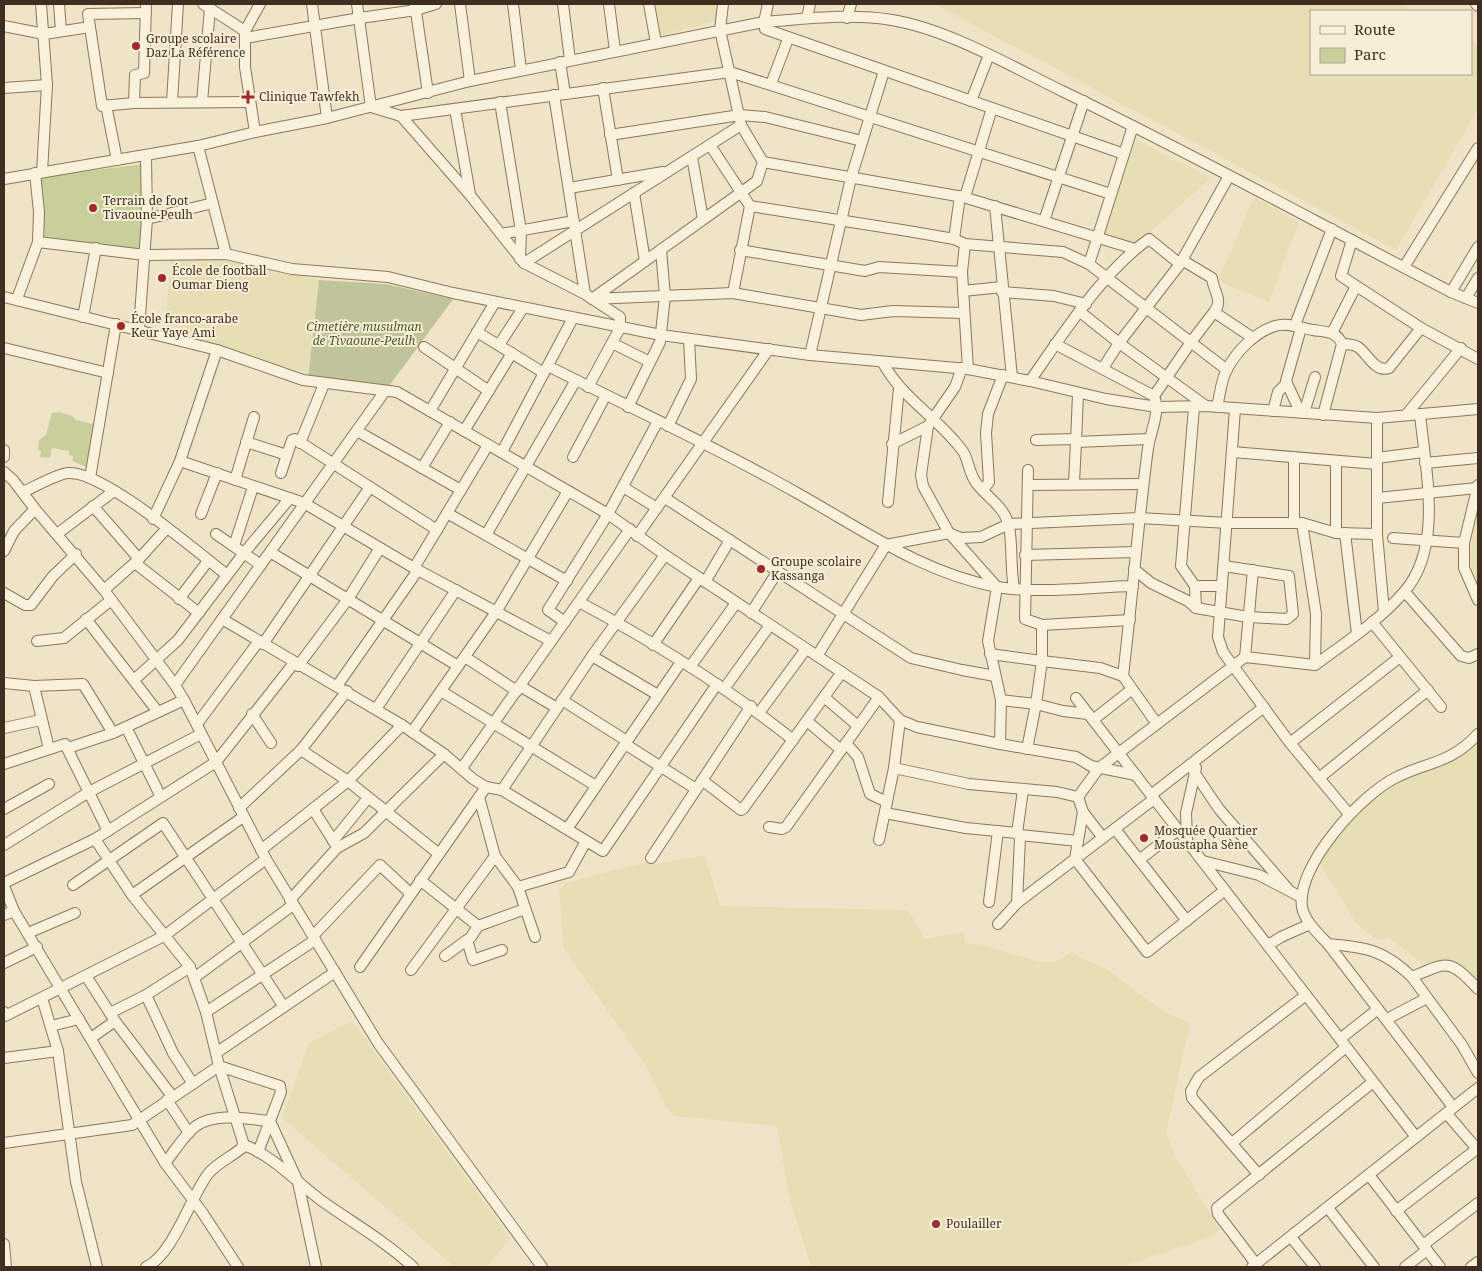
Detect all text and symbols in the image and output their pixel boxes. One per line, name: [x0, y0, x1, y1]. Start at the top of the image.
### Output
legend: [1310, 10, 1472, 75]
text: Route: [1354, 19, 1395, 39]
place label: Groupe scolaire Daz La Référence: [146, 30, 245, 61]
marker: Groupe scolaire Daz La Référence: [130, 40, 142, 52]
text: Parc: [1354, 44, 1386, 64]
place label: Clinique Tawfekh: [259, 88, 360, 105]
marker: Clinique Tawfekh: [241, 90, 255, 104]
place label: Terrain de foot Tivaoune-Peulh: [103, 192, 193, 223]
marker: Terrain de foot Tivaoune-Peulh: [87, 202, 99, 214]
place label: École de football Oumar Dieng: [172, 262, 267, 293]
marker: École de football Oumar Dieng: [156, 272, 168, 284]
place label: École franco-arabe Keur Yaye Ami: [131, 310, 238, 341]
park label: Cimetière musulman de Tivaoune-Peulh: [306, 318, 422, 349]
marker: École franco-arabe Keur Yaye Ami: [115, 320, 127, 332]
place label: Groupe scolaire Kassanga: [771, 553, 861, 584]
marker: Groupe scolaire Kassanga: [755, 563, 767, 575]
place label: Mosquée Quartier Moustapha Sène: [1154, 822, 1258, 853]
marker: Mosquée Quartier Moustapha Sène: [1138, 832, 1150, 844]
place label: Poulailler: [946, 1215, 1002, 1232]
marker: Poulailler: [930, 1218, 942, 1230]

